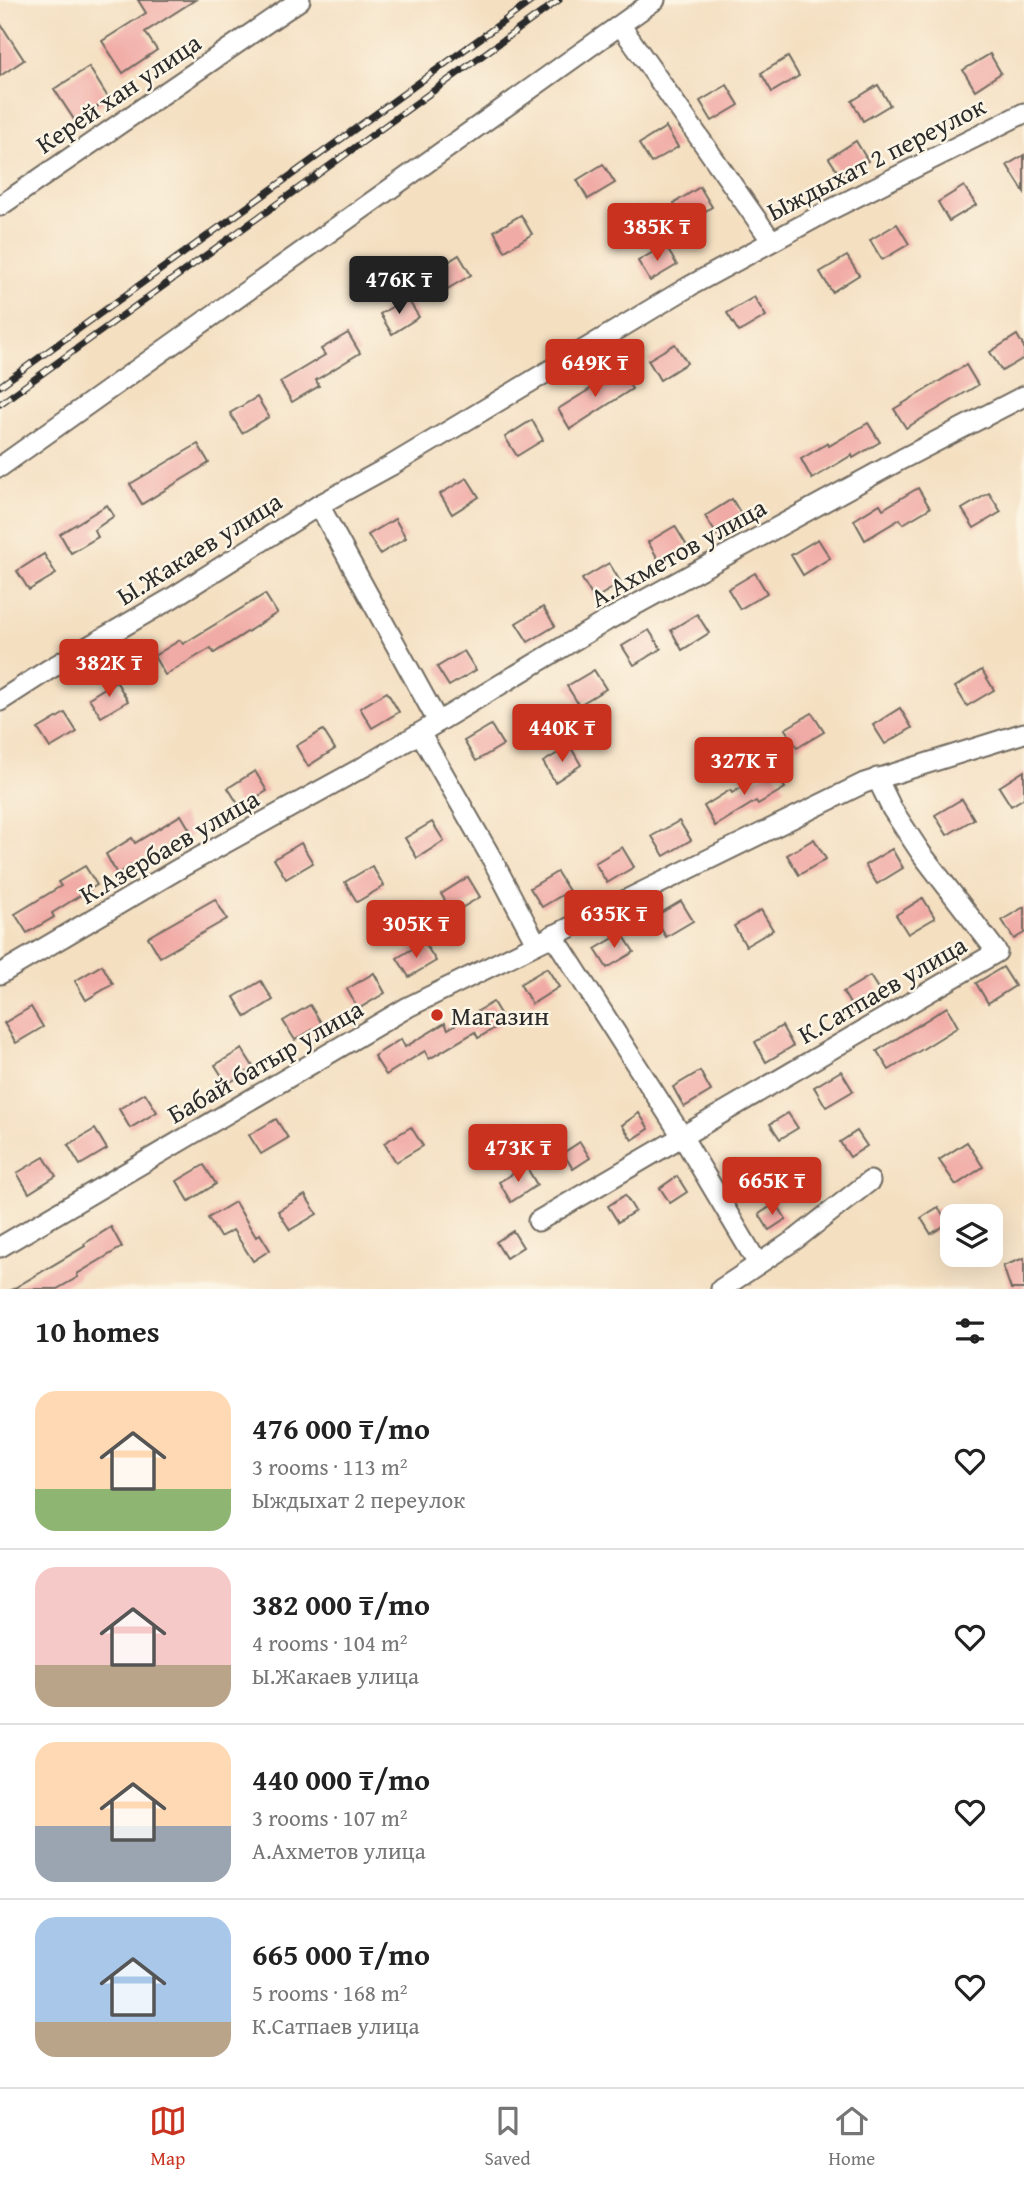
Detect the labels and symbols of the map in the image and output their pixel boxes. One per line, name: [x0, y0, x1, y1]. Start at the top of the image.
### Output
street label: Керей хан улица: [27, 23, 209, 163]
street label: Ыждыхат 2 переулок: [760, 86, 993, 230]
pin: 385K ₸: [600, 204, 714, 263]
pin: 476K ₸: [342, 256, 456, 316]
pin: 649K ₸: [538, 340, 652, 399]
street label: Ы.Жакаев улица: [109, 481, 290, 615]
street label: А.Ахметов улица: [583, 487, 774, 617]
pin: 382K ₸: [52, 640, 166, 699]
pin: 440K ₸: [505, 704, 619, 764]
pin: 327K ₸: [687, 738, 801, 797]
street label: К.Азербаев улица: [72, 778, 267, 913]
pin: 635K ₸: [557, 890, 671, 950]
pin: 305K ₸: [359, 900, 473, 960]
street label: К.Сатпаев улица: [790, 925, 974, 1053]
street label: Бабай батыр улица: [160, 989, 371, 1133]
place label: Магазин: [451, 996, 549, 1035]
marker: Магазин: [429, 1007, 445, 1023]
pin: 473K ₸: [461, 1124, 575, 1184]
pin: 665K ₸: [715, 1158, 829, 1217]

